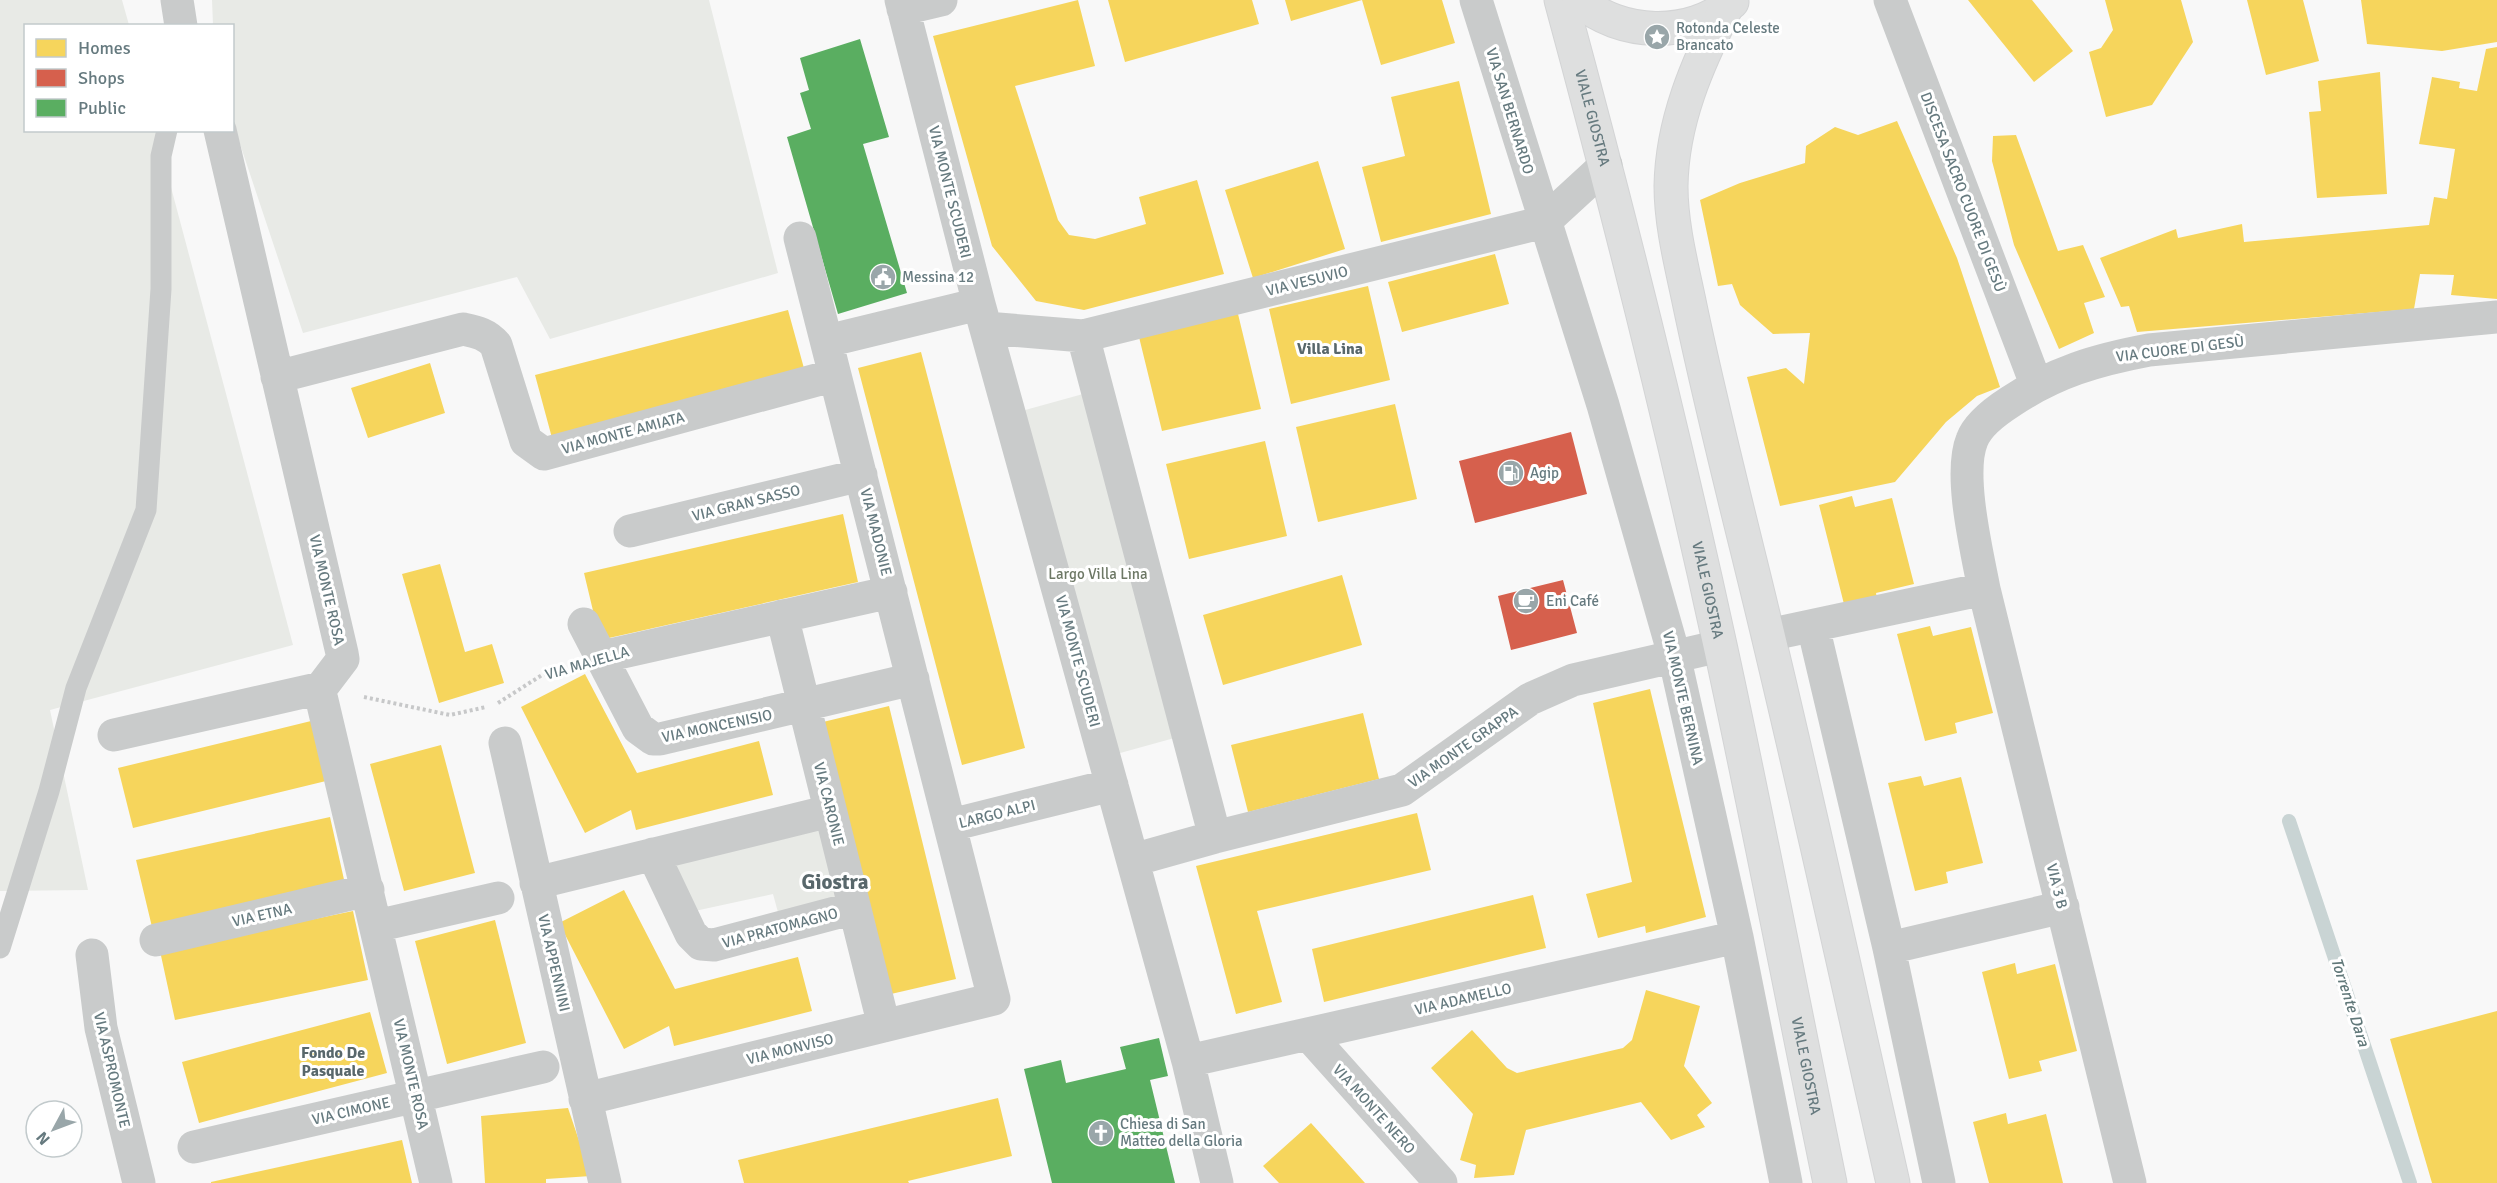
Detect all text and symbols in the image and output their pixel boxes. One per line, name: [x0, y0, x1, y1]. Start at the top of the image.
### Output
place label: Rotonda Celeste Brancato: [1676, 19, 1780, 54]
place icon: Rotonda Celeste Brancato: [1642, 22, 1672, 52]
legend: [24, 24, 234, 132]
text: Homes: [78, 37, 131, 59]
street label: VIA SAN BERNARDO: [1482, 46, 1538, 176]
text: Shops: [78, 67, 125, 89]
street label: VIALE GIOSTRA: [1571, 68, 1614, 168]
street label: DISCESA SACRO CUORE DI GESÙ: [1916, 89, 2010, 294]
text: Public: [78, 97, 126, 119]
street label: VIA MONTE SCUDERI: [925, 124, 975, 260]
public building icon: Messina 12: [868, 262, 898, 292]
street label: VIA VESUVIO: [1264, 262, 1350, 300]
place label: Messina 12: [902, 268, 974, 286]
street label: VIA CUORE DI GESÙ: [2115, 331, 2245, 366]
district label: Villa Lina: [1297, 339, 1363, 359]
street label: VIA MONTE AMIATA: [560, 408, 686, 458]
fuel station icon: Agip: [1496, 458, 1526, 488]
place label: Agip: [1530, 464, 1559, 482]
street label: VIA GRAN SASSO: [690, 481, 802, 525]
street label: VIA MADONIE: [856, 486, 896, 578]
street label: VIA MONTE ROSA: [306, 533, 348, 647]
street label: VIALE GIOSTRA: [1688, 540, 1727, 640]
park label: Largo Villa Lina: [1048, 565, 1148, 583]
cafe icon: Eni Café: [1511, 586, 1541, 616]
place label: Eni Café: [1546, 592, 1599, 610]
street label: VIA MONTE SCUDERI: [1052, 593, 1104, 729]
street label: VIA MONTE BERNINA: [1659, 629, 1707, 767]
street label: VIA MAJELLA: [543, 642, 631, 684]
street label: VIA MONTE GRAPPA: [1405, 702, 1521, 792]
street label: VIA MONCENISIO: [660, 705, 774, 746]
street label: VIA CARONIE: [810, 760, 848, 848]
street label: LARGO ALPI: [957, 796, 1037, 832]
street label: VIA 3 B: [2043, 862, 2071, 910]
district label: Giostra: [801, 869, 869, 895]
street label: VIA ETNA: [230, 899, 294, 931]
street label: VIA PRATOMAGNO: [720, 904, 840, 952]
street label: VIA APPENNINI: [534, 912, 574, 1014]
water label: Torrente Dara: [2326, 955, 2374, 1050]
street label: VIA ADAMELLO: [1413, 979, 1513, 1019]
street label: VIA ASPROMONTE: [90, 1010, 134, 1130]
street label: VIALE GIOSTRA: [1788, 1016, 1825, 1116]
street label: VIA MONTE ROSA: [390, 1017, 432, 1131]
street label: VIA MONVISO: [745, 1029, 835, 1068]
district label: Fondo De Pasquale: [301, 1043, 365, 1081]
street label: VIA MONTE NERO: [1329, 1061, 1419, 1158]
street label: VIA CIMONE: [310, 1093, 392, 1129]
north arrow: [24, 1099, 84, 1159]
place label: Chiesa di San Matteo della Gloria: [1120, 1115, 1243, 1150]
church icon: Chiesa di San Matteo della Gloria: [1086, 1118, 1116, 1148]
text: N: [32, 1127, 55, 1149]

